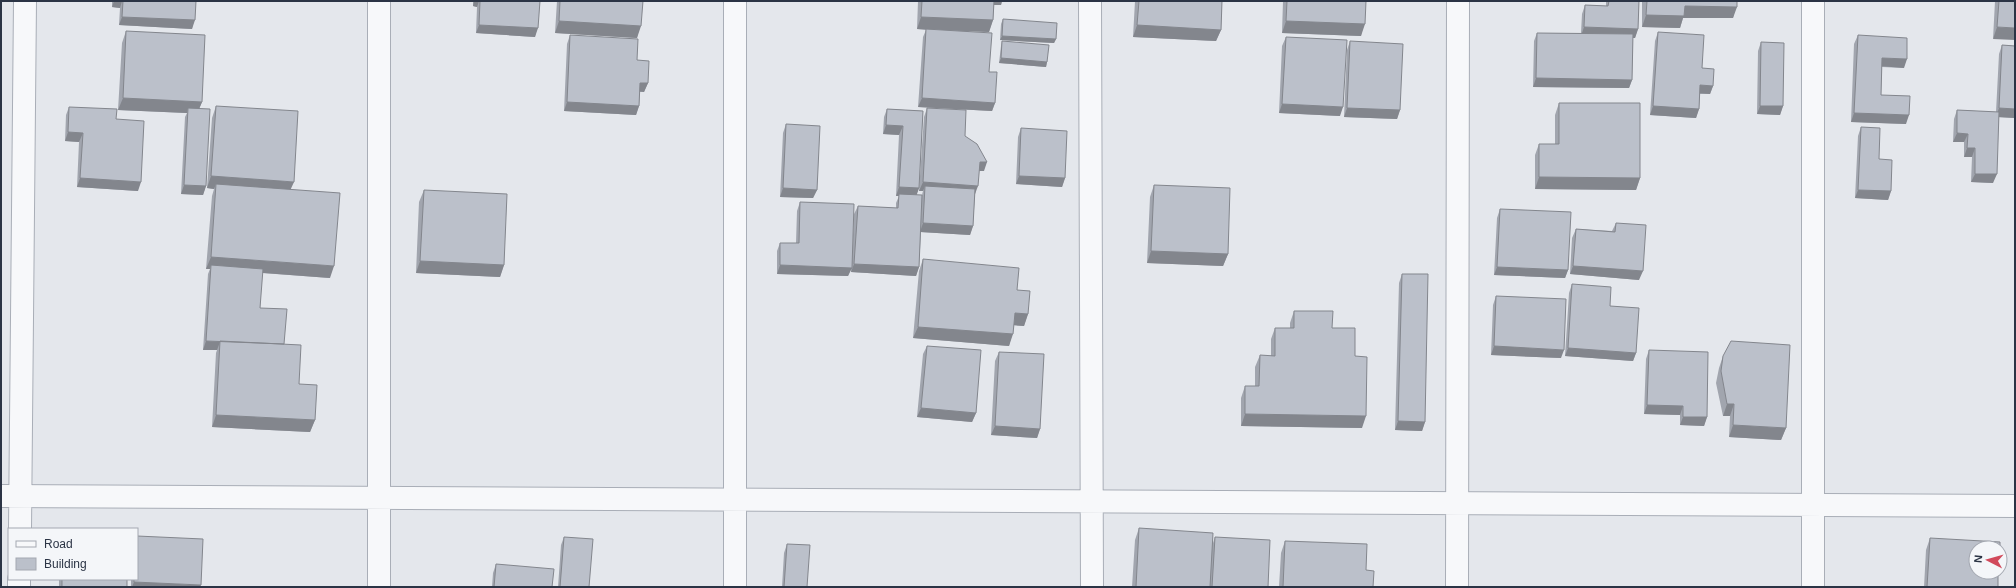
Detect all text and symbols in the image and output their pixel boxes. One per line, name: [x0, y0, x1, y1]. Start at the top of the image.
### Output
legend: [8, 528, 138, 580]
text: Road: [44, 537, 73, 551]
north arrow: [1968, 540, 2008, 580]
text: N: [1972, 554, 1984, 564]
text: Building: [44, 557, 87, 571]

